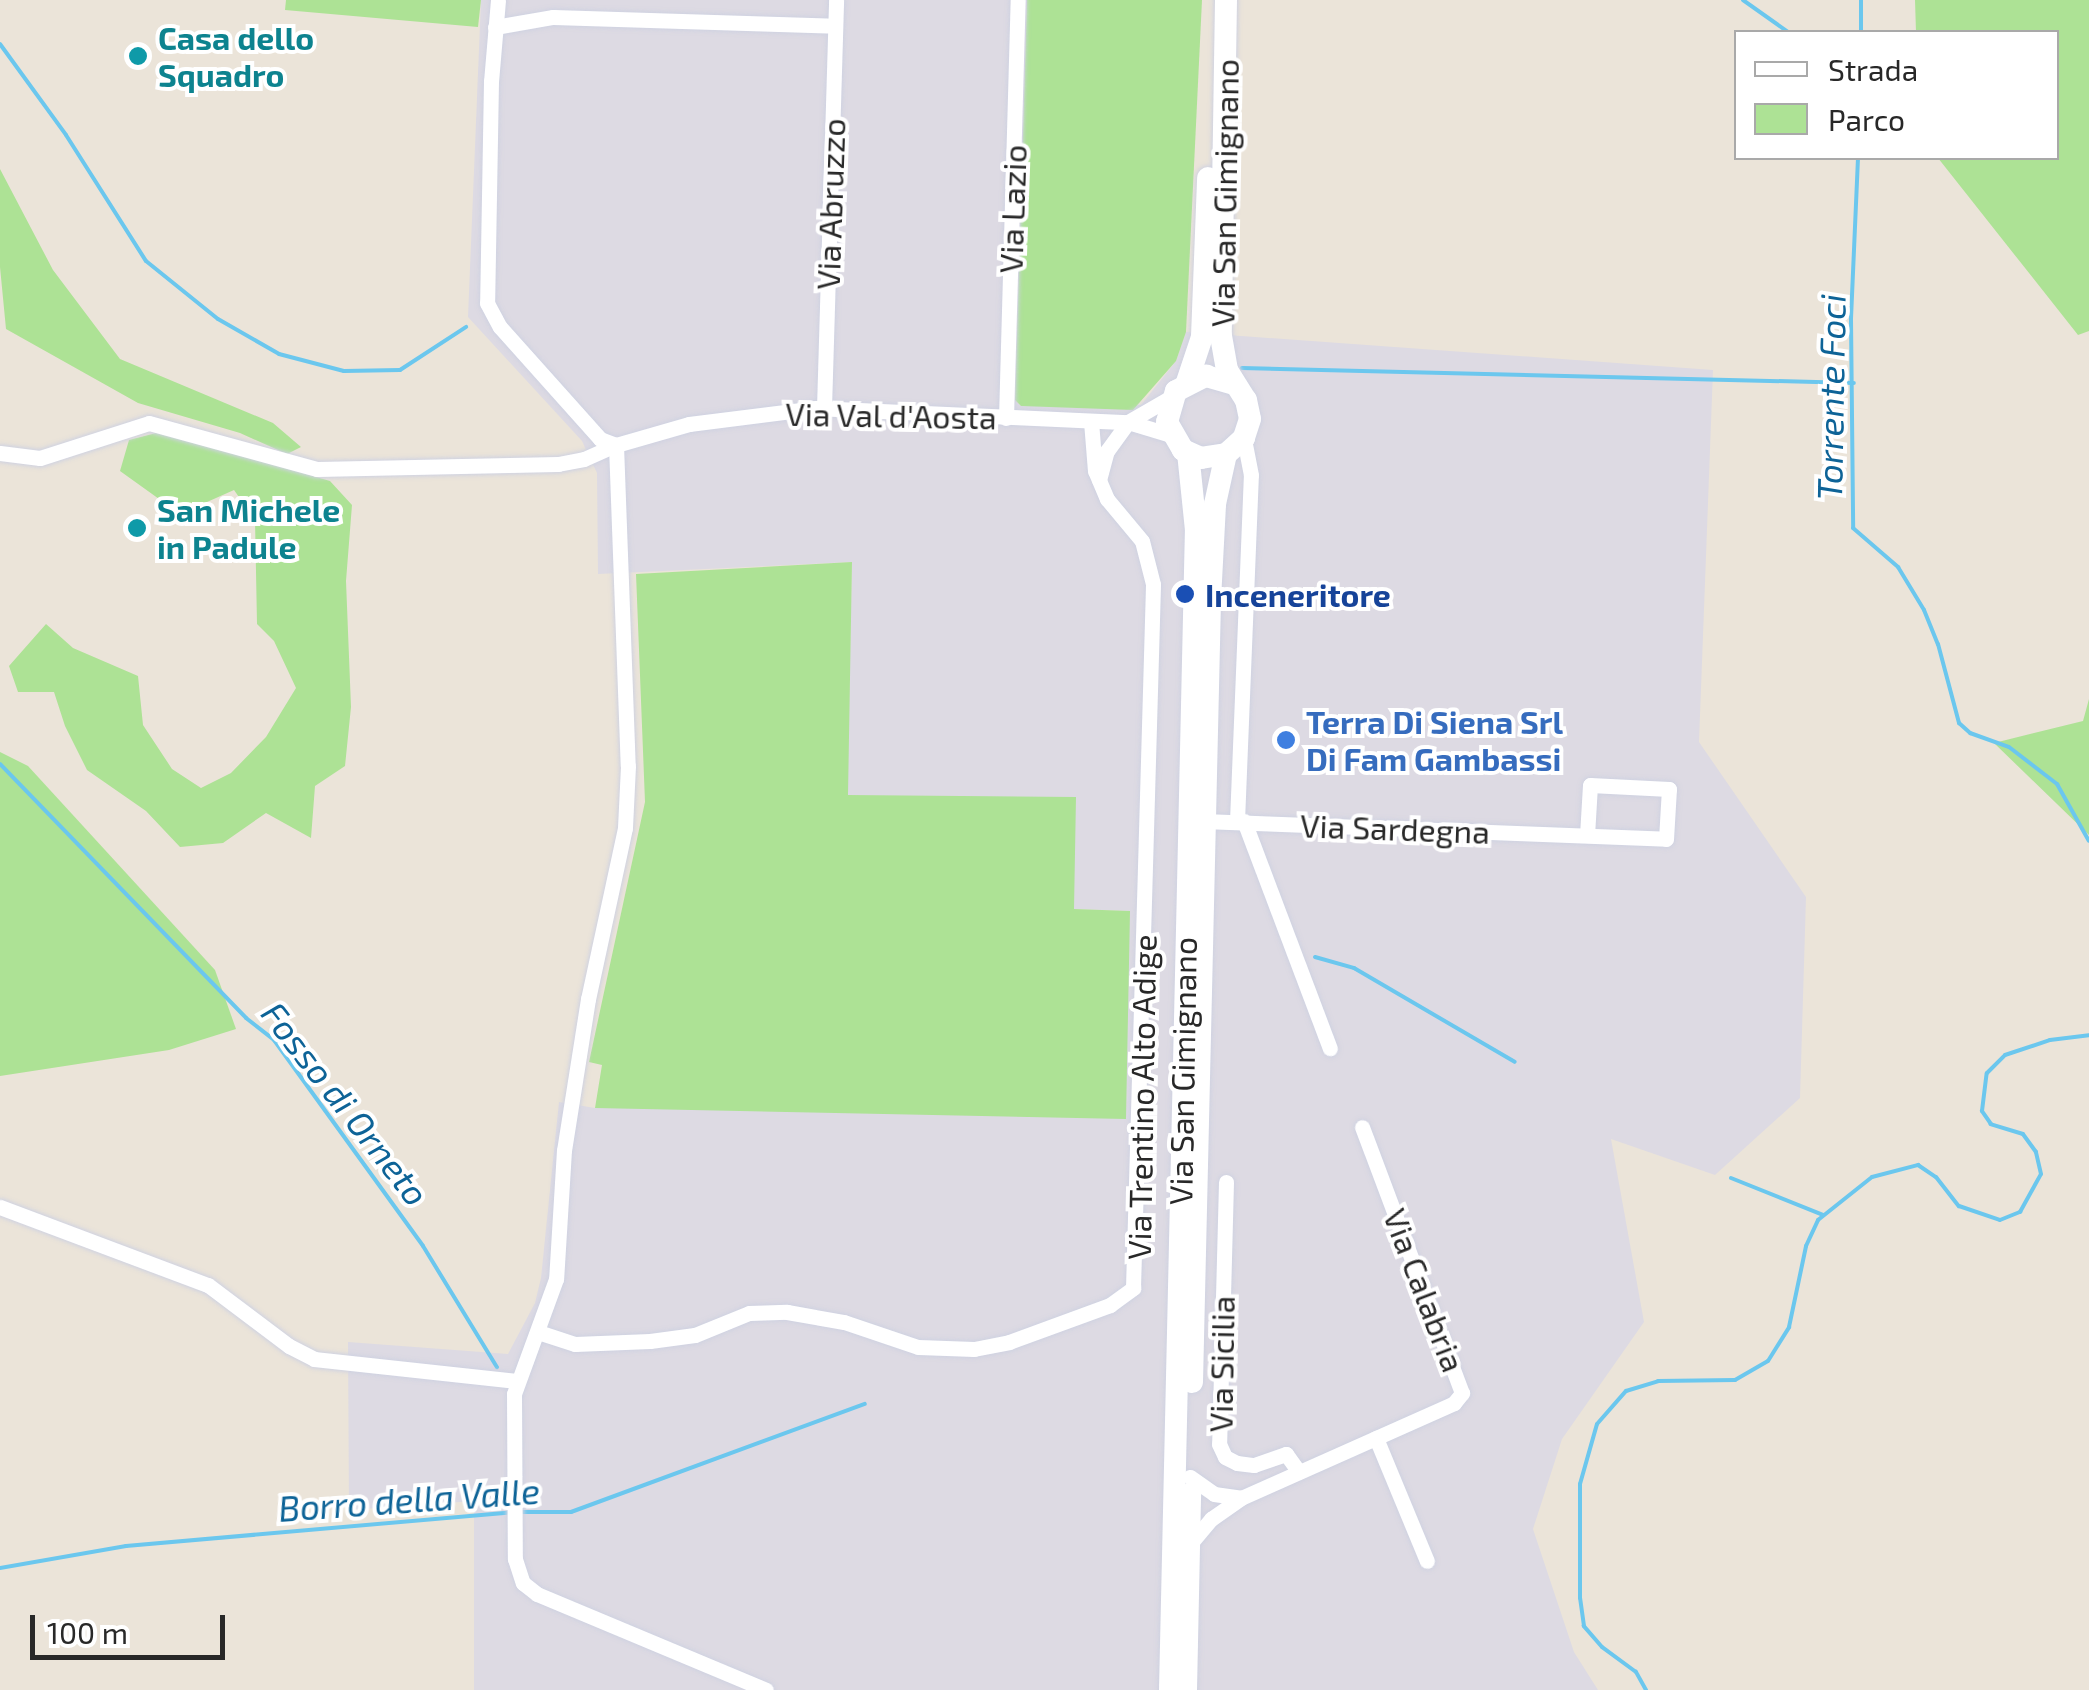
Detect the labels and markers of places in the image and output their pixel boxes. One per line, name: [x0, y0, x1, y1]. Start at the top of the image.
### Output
place label: Casa dello Squadro: [158, 19, 314, 94]
marker: Casa dello Squadro: [127, 45, 149, 67]
place label: San Michele in Padule: [157, 491, 340, 566]
marker: San Michele in Padule: [126, 517, 148, 539]
place label: Inceneritore: [1205, 575, 1391, 613]
marker: Inceneritore: [1174, 583, 1196, 605]
place label: Terra Di Siena Srl Di Fam Gambassi: [1306, 703, 1563, 778]
marker: Terra Di Siena Srl Di Fam Gambassi: [1275, 729, 1297, 751]

